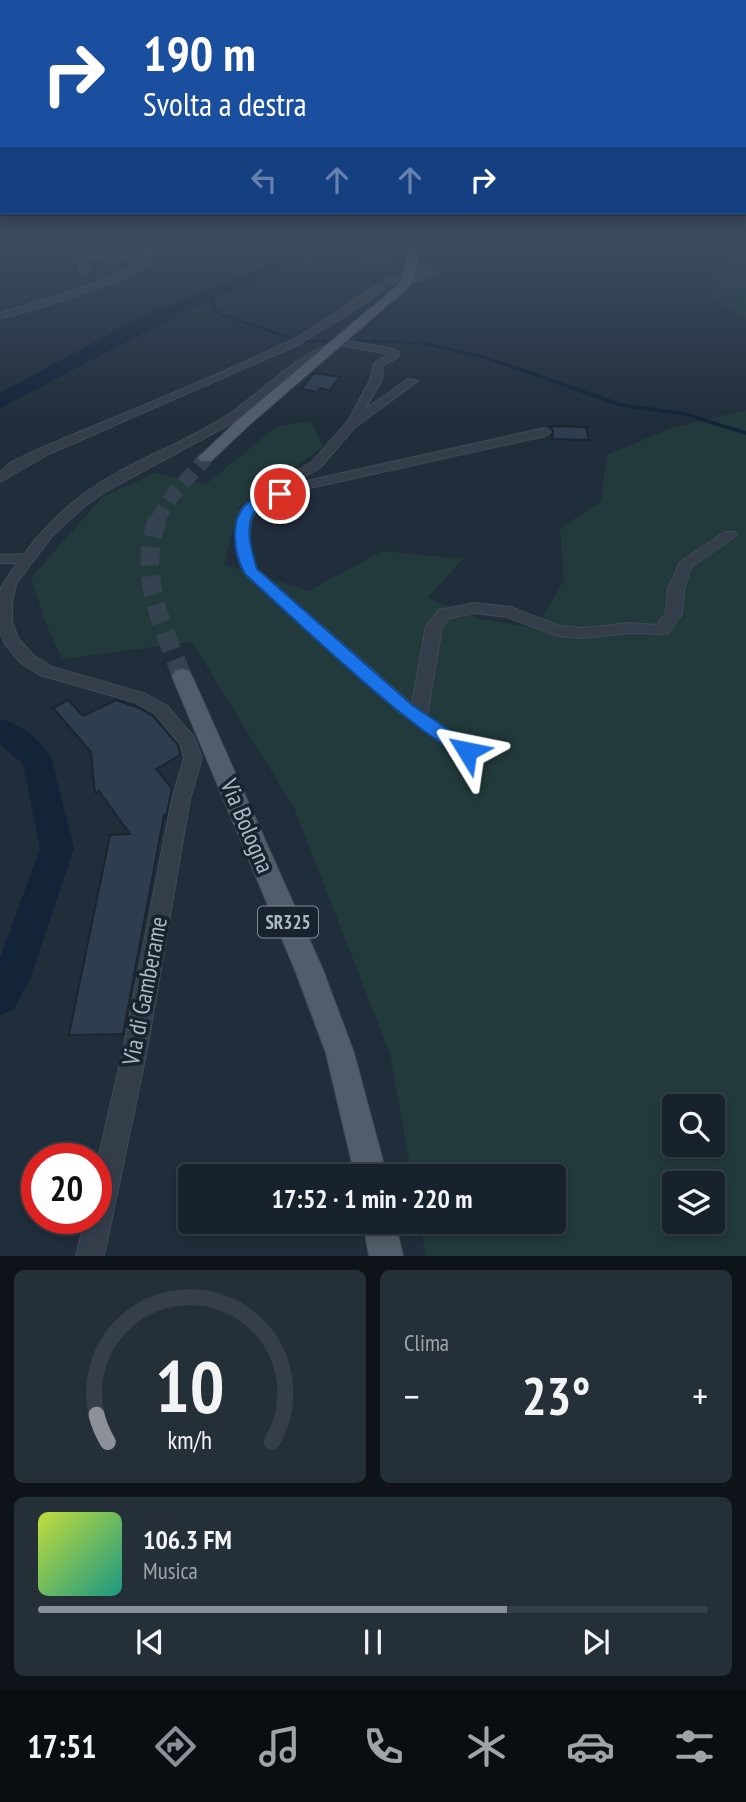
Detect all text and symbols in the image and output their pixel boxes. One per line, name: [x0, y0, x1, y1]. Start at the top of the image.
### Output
text: 190 m: [143, 21, 256, 85]
icon: right: [28, 28, 119, 119]
text: Svolta a destra: [143, 83, 307, 125]
icon: left: [245, 161, 283, 199]
icon: ahead: [318, 161, 356, 199]
icon: ahead: [391, 161, 429, 199]
icon: right: [464, 161, 502, 199]
pin: [250, 464, 310, 524]
icon: arrive: [261, 475, 299, 513]
position arrow: [430, 714, 504, 788]
street label: Via Bologna: [213, 773, 281, 877]
road number: SR325: [258, 906, 318, 938]
street label: Via di Gamberame: [115, 914, 174, 1069]
map controls: [662, 1094, 725, 1234]
button: search: [662, 1094, 725, 1157]
speed limit sign: 20: [21, 1143, 112, 1234]
button: layers: [662, 1171, 725, 1234]
text: 17:52 · 1 min · 220 m: [272, 1182, 472, 1215]
text: Clima: [404, 1328, 449, 1357]
text: 10: [155, 1339, 225, 1433]
text: 23°: [522, 1362, 590, 1429]
text: −: [404, 1371, 420, 1420]
text: +: [692, 1371, 708, 1420]
text: km/h: [168, 1424, 212, 1456]
text: 106.3 FM: [143, 1523, 232, 1556]
text: Musica: [143, 1556, 198, 1585]
icon: previous: [131, 1623, 169, 1661]
icon: pause: [354, 1623, 392, 1661]
icon: next: [577, 1623, 615, 1661]
icon: directions: [151, 1722, 200, 1771]
icon: music: [255, 1722, 304, 1771]
icon: phone: [359, 1722, 408, 1771]
icon: climate: [462, 1722, 511, 1771]
icon: car: [566, 1722, 615, 1771]
icon: filters: [670, 1722, 719, 1771]
text: 17:51: [27, 1725, 97, 1767]

